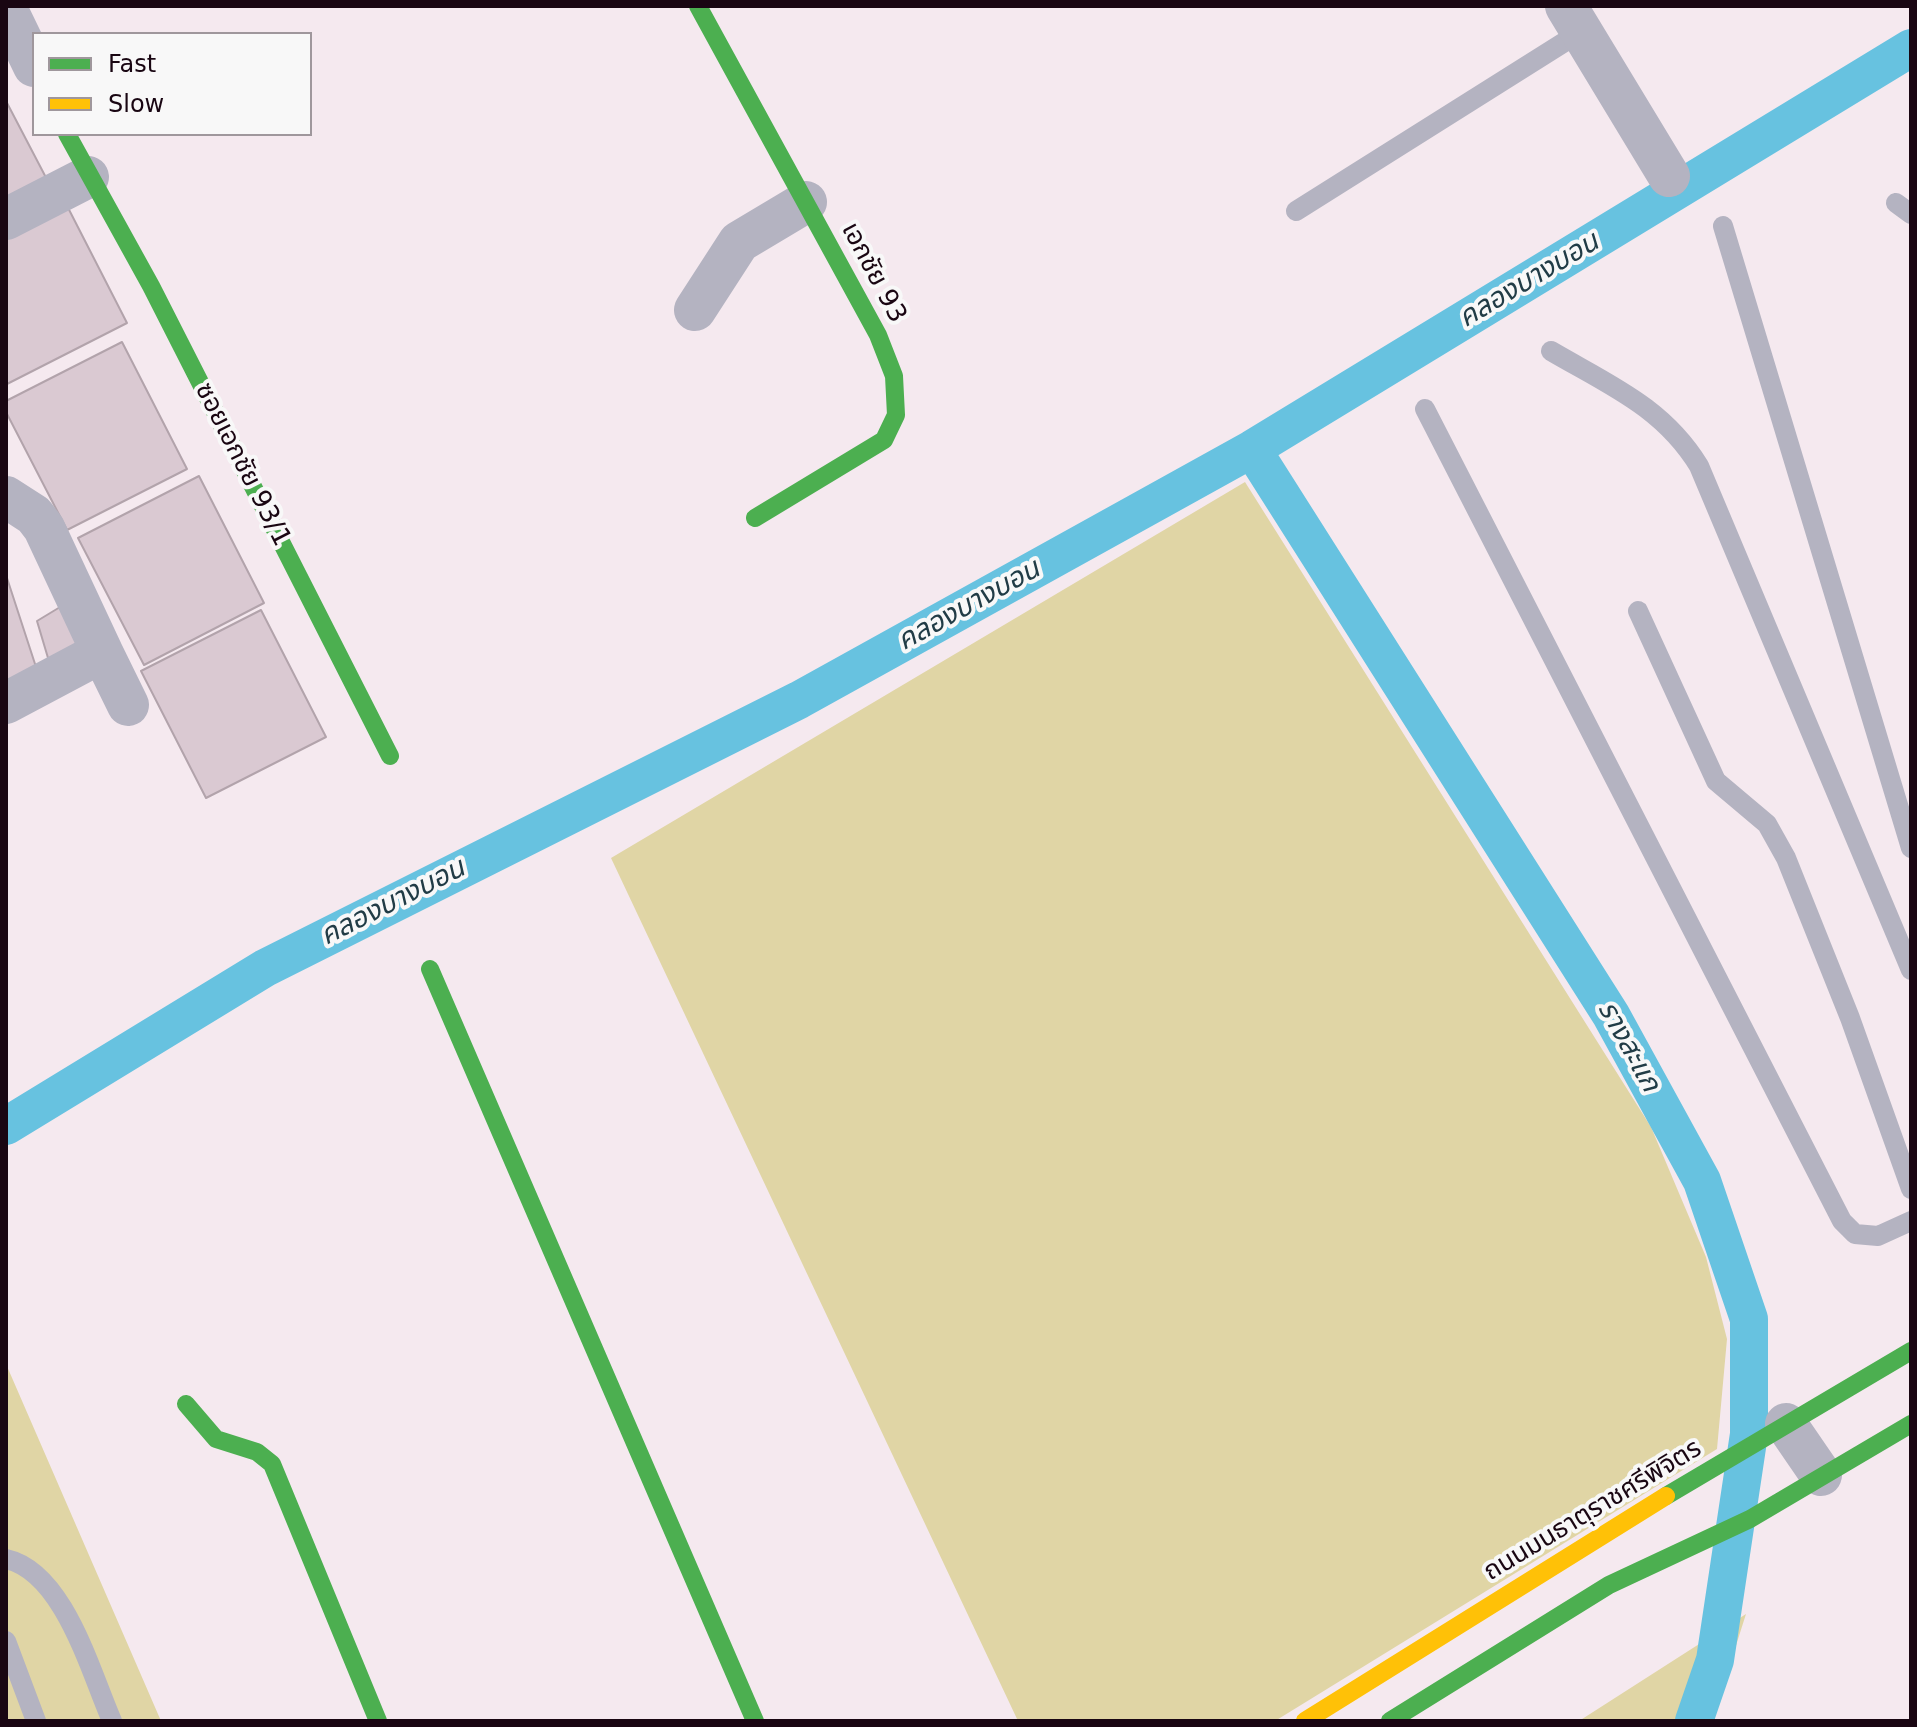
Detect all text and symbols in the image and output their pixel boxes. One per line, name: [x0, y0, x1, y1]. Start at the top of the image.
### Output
legend: [32, 32, 312, 136]
text: Fast: [108, 50, 156, 78]
text: Slow: [108, 90, 164, 118]
street label: เอกชัย 93: [834, 218, 912, 328]
water label: คลองบางบอน: [1453, 226, 1605, 336]
street label: ซอยเอกชัย 93/1: [187, 378, 297, 552]
water label: คลองบางบอน: [892, 553, 1046, 659]
water label: คลองบางบอน: [315, 852, 471, 954]
water label: รางสะแก: [1589, 996, 1667, 1098]
street label: ถนนมนธาตุราชศรีพิจิตร: [1479, 1434, 1707, 1588]

